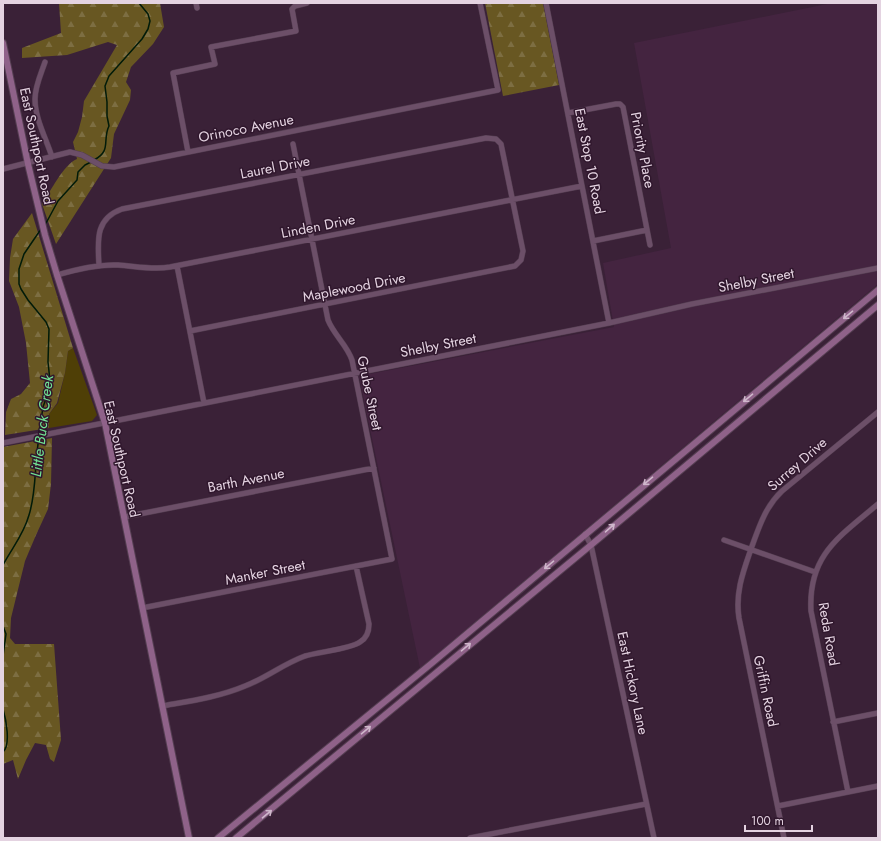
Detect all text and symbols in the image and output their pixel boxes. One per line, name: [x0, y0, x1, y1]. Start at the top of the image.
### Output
street label: East Southport Road: [15, 86, 59, 206]
street label: East Stop 10 Road: [570, 106, 610, 216]
street label: Orinoco Avenue: [197, 109, 295, 147]
street label: Priority Place: [626, 110, 660, 190]
street label: Laurel Drive: [238, 150, 312, 184]
street label: Linden Drive: [279, 209, 357, 243]
street label: Shelby Street: [716, 263, 796, 297]
street label: Maplewood Drive: [301, 267, 407, 307]
one-way arrow: [843, 310, 853, 319]
street label: Shelby Street: [398, 328, 478, 362]
street label: Grube Street: [352, 354, 388, 433]
water label: Little Buck Creek: [25, 373, 59, 478]
one-way arrow: [743, 393, 753, 402]
street label: East Southport Road: [99, 399, 145, 519]
street label: Surrey Drive: [763, 433, 831, 495]
street label: Barth Avenue: [206, 463, 286, 497]
one-way arrow: [643, 477, 654, 486]
one-way arrow: [604, 524, 615, 533]
street label: Manker Street: [223, 554, 307, 590]
one-way arrow: [543, 560, 554, 569]
street label: Reda Road: [814, 601, 844, 667]
street label: East Hickory Lane: [612, 630, 654, 736]
one-way arrow: [461, 643, 472, 651]
street label: Griffin Road: [749, 653, 783, 729]
one-way arrow: [361, 726, 372, 735]
scale bar: [745, 807, 812, 833]
one-way arrow: [261, 809, 272, 818]
text: 100 m: [751, 812, 784, 830]

